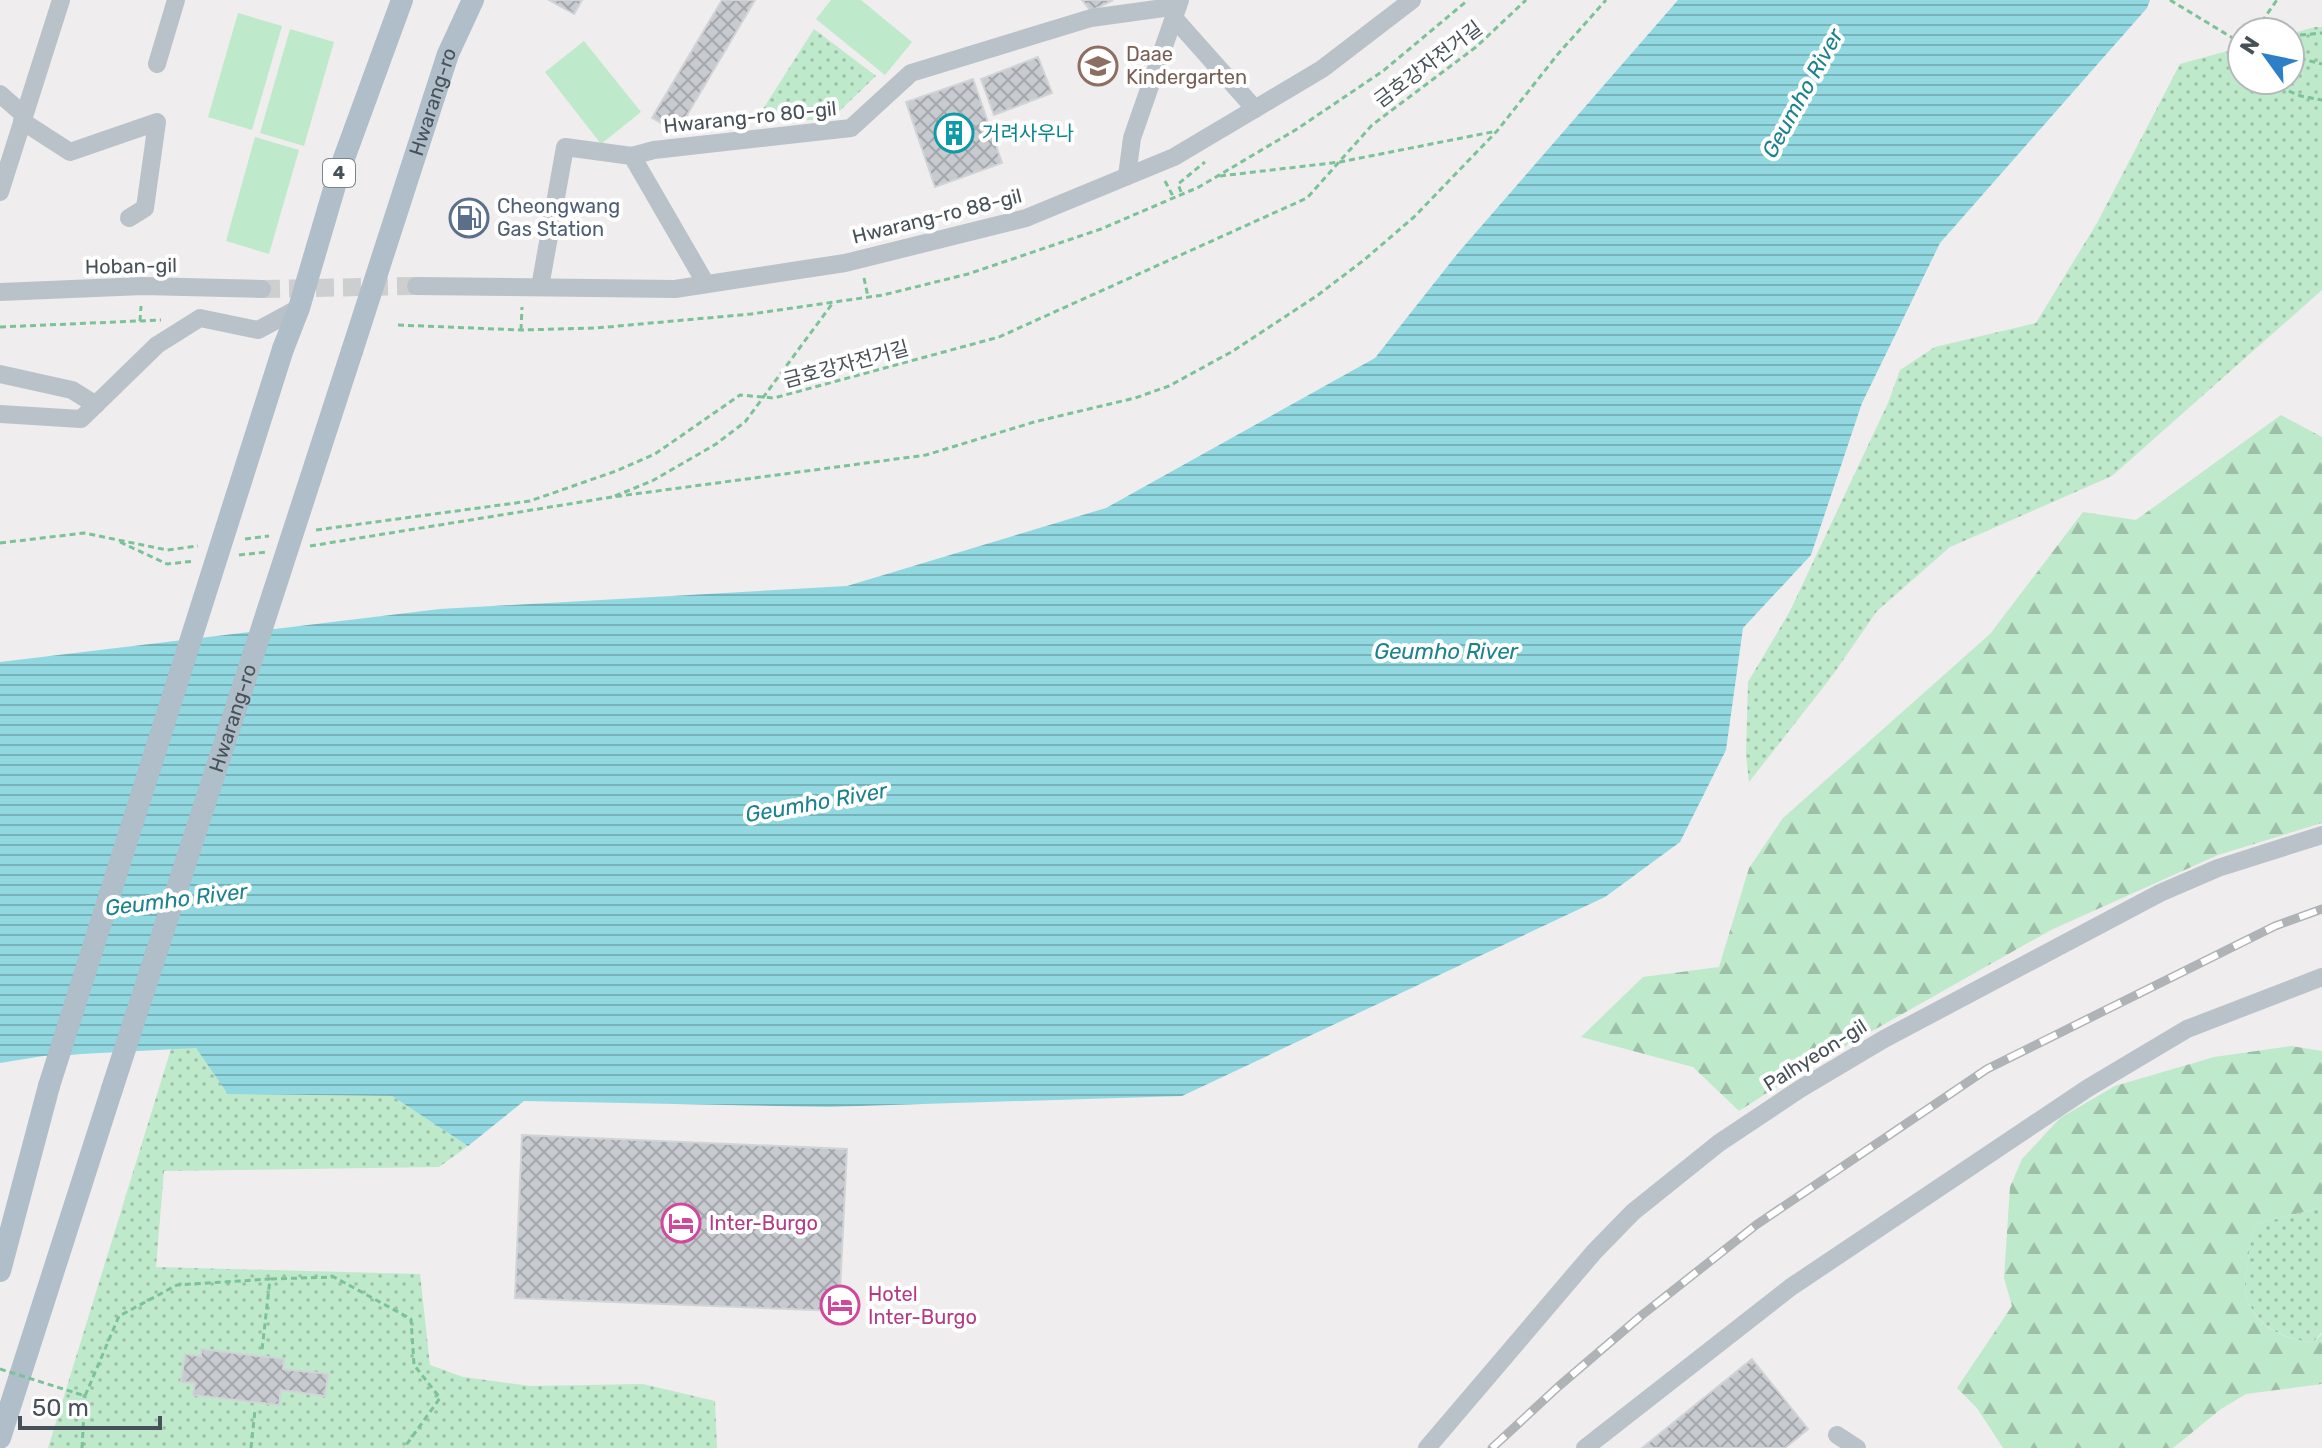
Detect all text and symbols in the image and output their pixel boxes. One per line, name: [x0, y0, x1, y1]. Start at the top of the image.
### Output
street label: 금호강자전거길: [1369, 16, 1487, 112]
north arrow: [2226, 16, 2306, 96]
water label: Geumho River: [1756, 22, 1850, 163]
text: N: [2234, 31, 2265, 59]
place label: Daae Kindergarten: [1126, 42, 1247, 89]
street label: Hwarang-ro: [404, 44, 461, 159]
school or university icon: Daae Kindergarten: [1077, 45, 1119, 87]
street label: Hwarang-ro 80-gil: [662, 96, 838, 138]
building icon: 거려사우나: [933, 112, 975, 154]
place label: 거려사우나: [982, 121, 1074, 145]
road number: 4: [323, 159, 355, 187]
street label: Hwarang-ro 88-gil: [850, 183, 1024, 249]
place label: Cheongwang Gas Station: [497, 194, 620, 241]
fuel station icon: Cheongwang Gas Station: [448, 197, 490, 239]
street label: Hoban-gil: [85, 253, 177, 279]
street label: 금호강자전거길: [781, 336, 911, 392]
water label: Geumho River: [1374, 638, 1519, 665]
street label: Hwarang-ro: [204, 661, 261, 775]
water label: Geumho River: [743, 776, 891, 828]
water label: Geumho River: [103, 877, 251, 922]
street label: Palhyeon-gil: [1759, 1014, 1871, 1096]
hotel icon: Inter-Burgo: [660, 1202, 702, 1244]
place label: Inter-Burgo: [709, 1211, 818, 1235]
place label: Hotel Inter-Burgo: [868, 1282, 977, 1329]
hotel icon: Hotel Inter-Burgo: [819, 1284, 861, 1326]
scale bar: [20, 1380, 160, 1430]
text: 50 m: [32, 1394, 89, 1422]

